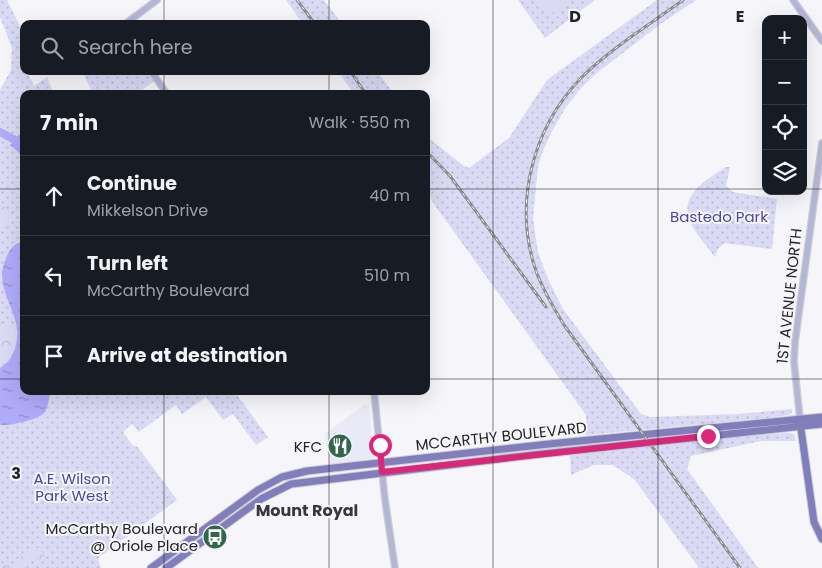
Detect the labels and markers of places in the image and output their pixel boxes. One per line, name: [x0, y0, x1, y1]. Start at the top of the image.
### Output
restaurant icon: KFC: [327, 433, 353, 459]
place label: KFC: [294, 436, 322, 457]
place label: McCarthy Boulevard @ Oriole Place: [45, 518, 198, 556]
bus stop icon: McCarthy Boulevard @ Oriole Place: [202, 524, 228, 550]

